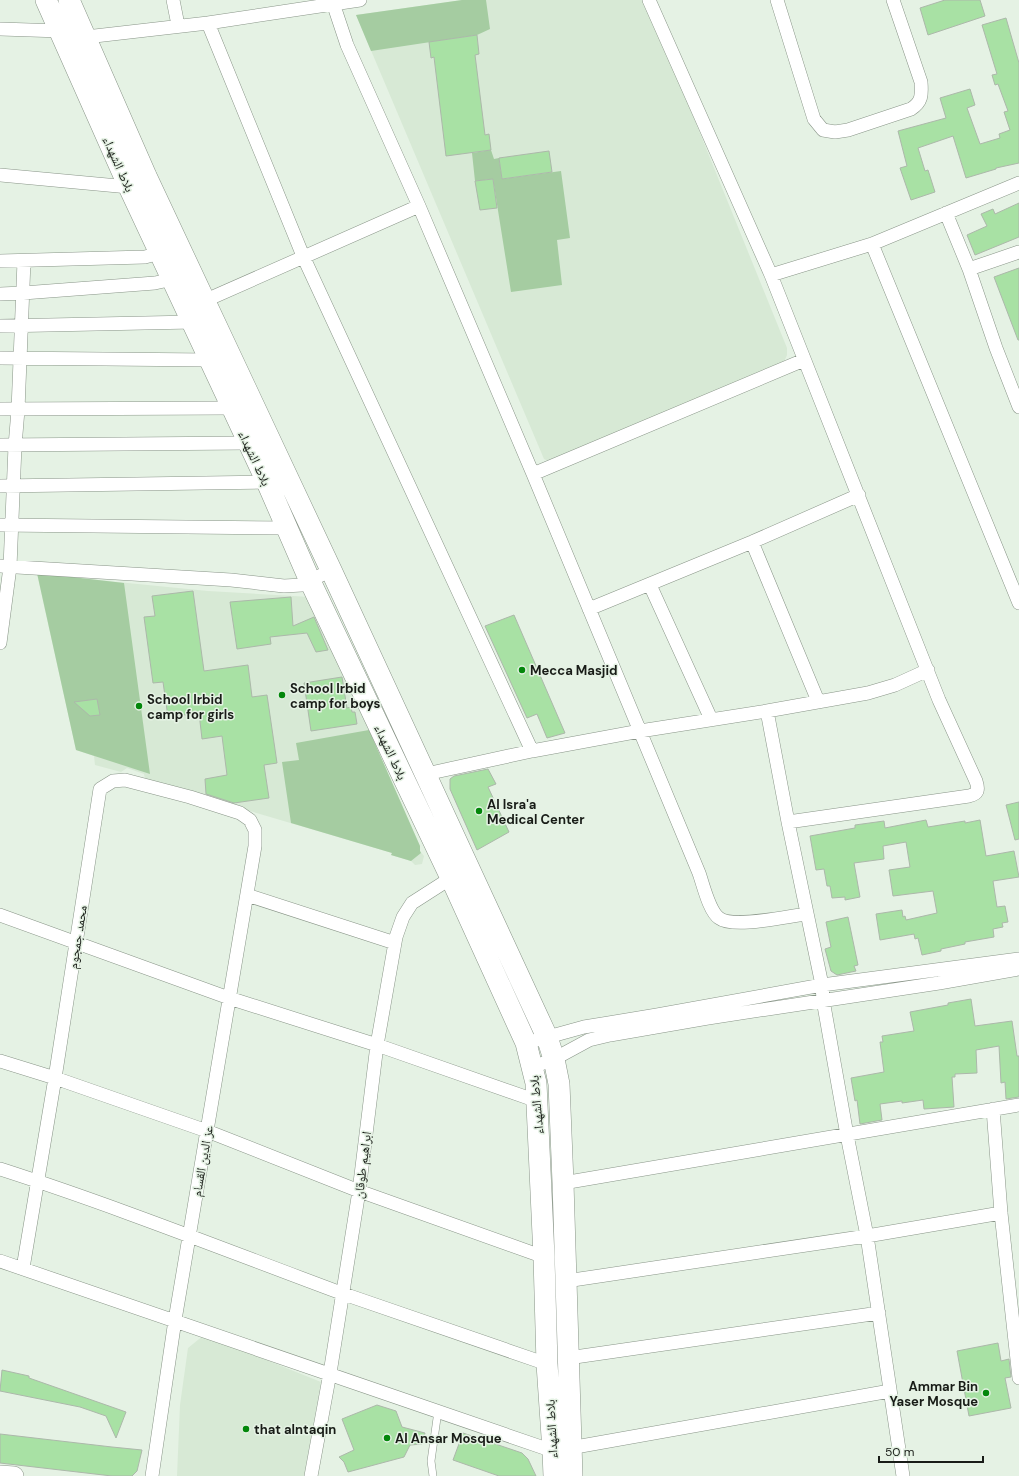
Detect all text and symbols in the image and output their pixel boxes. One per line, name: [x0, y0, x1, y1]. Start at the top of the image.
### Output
street label: بلاط الشهداء: [99, 134, 138, 195]
street label: بلاط الشهداء: [234, 428, 275, 489]
place label: Mecca Masjid: [530, 662, 618, 679]
marker: Mecca Masjid: [517, 665, 527, 675]
place label: School Irbid camp for boys: [290, 680, 381, 712]
marker: School Irbid camp for boys: [277, 690, 287, 700]
place label: School Irbid camp for girls: [147, 691, 234, 723]
marker: School Irbid camp for girls: [134, 701, 144, 711]
street label: بلاط الشهداء: [370, 722, 411, 783]
place label: Al Isra'a Medical Center: [487, 796, 585, 828]
marker: Al Isra'a Medical Center: [474, 806, 484, 816]
street label: محمد جمجوم: [64, 904, 91, 970]
street label: بلاط الشهداء: [525, 1075, 548, 1135]
street label: عز الدين القسام: [188, 1124, 217, 1198]
street label: ابراهيم طوقان: [350, 1130, 375, 1200]
place label: Ammar Bin Yaser Mosque: [889, 1378, 978, 1410]
marker: Ammar Bin Yaser Mosque: [981, 1388, 991, 1398]
street label: بلاط الشهداء: [541, 1399, 562, 1459]
place label: that alntaqin: [254, 1421, 336, 1438]
marker: that alntaqin: [241, 1424, 251, 1434]
place label: Al Ansar Mosque: [395, 1430, 502, 1447]
marker: Al Ansar Mosque: [382, 1433, 392, 1443]
scale bar: [879, 1438, 983, 1464]
text: 50 m: [885, 1444, 914, 1460]

